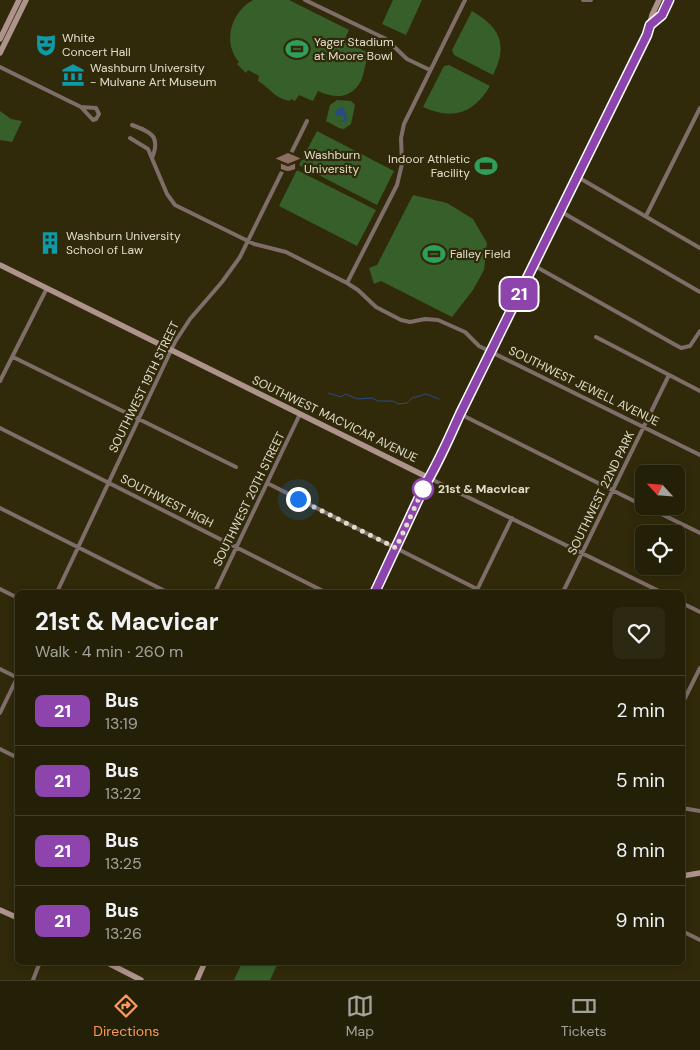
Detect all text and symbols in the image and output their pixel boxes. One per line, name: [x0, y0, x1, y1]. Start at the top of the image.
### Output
place label: White Concert Hall: [62, 30, 131, 60]
theatre icon: White Concert Hall: [33, 32, 59, 58]
place label: Yager Stadium at Moore Bowl: [314, 34, 394, 64]
sports icon: Yager Stadium at Moore Bowl: [284, 36, 310, 62]
place label: Washburn University - Mulvane Art Museum: [90, 60, 216, 90]
museum icon: Washburn University - Mulvane Art Museum: [60, 62, 86, 88]
place label: Washburn University: [304, 147, 360, 177]
school or university icon: Washburn University: [275, 149, 301, 175]
place label: Indoor Athletic Facility: [388, 151, 470, 181]
sports icon: Indoor Athletic Facility: [473, 153, 499, 179]
place label: Washburn University School of Law: [66, 228, 181, 258]
building icon: Washburn University School of Law: [37, 230, 63, 256]
sports icon: Falley Field: [421, 241, 447, 267]
place label: Falley Field: [450, 246, 511, 262]
line badge: 21: [496, 278, 542, 310]
text: 21: [511, 282, 527, 306]
street label: SOUTHWEST 19TH STREET: [105, 319, 183, 455]
street label: SOUTHWEST JEWELL AVENUE: [506, 342, 662, 430]
street label: SOUTHWEST MACVICAR AVENUE: [250, 372, 421, 466]
street label: SOUTHWEST 20TH STREET: [209, 429, 289, 569]
street label: SOUTHWEST 22ND PARK: [564, 429, 638, 557]
north arrow: [635, 465, 685, 515]
map controls: [635, 465, 685, 575]
street label: SOUTHWEST HIGH: [118, 471, 216, 531]
marker: 21st & Macvicar: [412, 478, 434, 500]
place label: 21st & Macvicar: [438, 481, 530, 497]
your location: [286, 487, 311, 512]
button: locate: [635, 525, 685, 575]
text: 21st & Macvicar: [35, 606, 218, 637]
button: heart: [613, 607, 665, 659]
text: Walk · 4 min · 260 m: [35, 641, 183, 662]
text: Bus: [105, 688, 139, 713]
text: 2 min: [617, 698, 665, 723]
text: 21: [54, 699, 71, 723]
text: 13:19: [105, 713, 138, 734]
text: Bus: [105, 758, 139, 783]
text: 5 min: [616, 768, 665, 793]
text: 21: [54, 769, 71, 793]
text: 13:22: [105, 783, 141, 804]
text: Bus: [105, 828, 139, 853]
text: 8 min: [616, 838, 665, 863]
text: 21: [54, 839, 71, 863]
text: 13:25: [105, 853, 142, 874]
text: Bus: [105, 898, 139, 923]
text: 9 min: [616, 908, 665, 933]
text: 21: [54, 909, 71, 933]
text: 13:26: [105, 923, 142, 944]
tab: Directions: [93, 992, 159, 1040]
tab: Map: [346, 992, 374, 1040]
tab: Tickets: [561, 992, 607, 1040]

